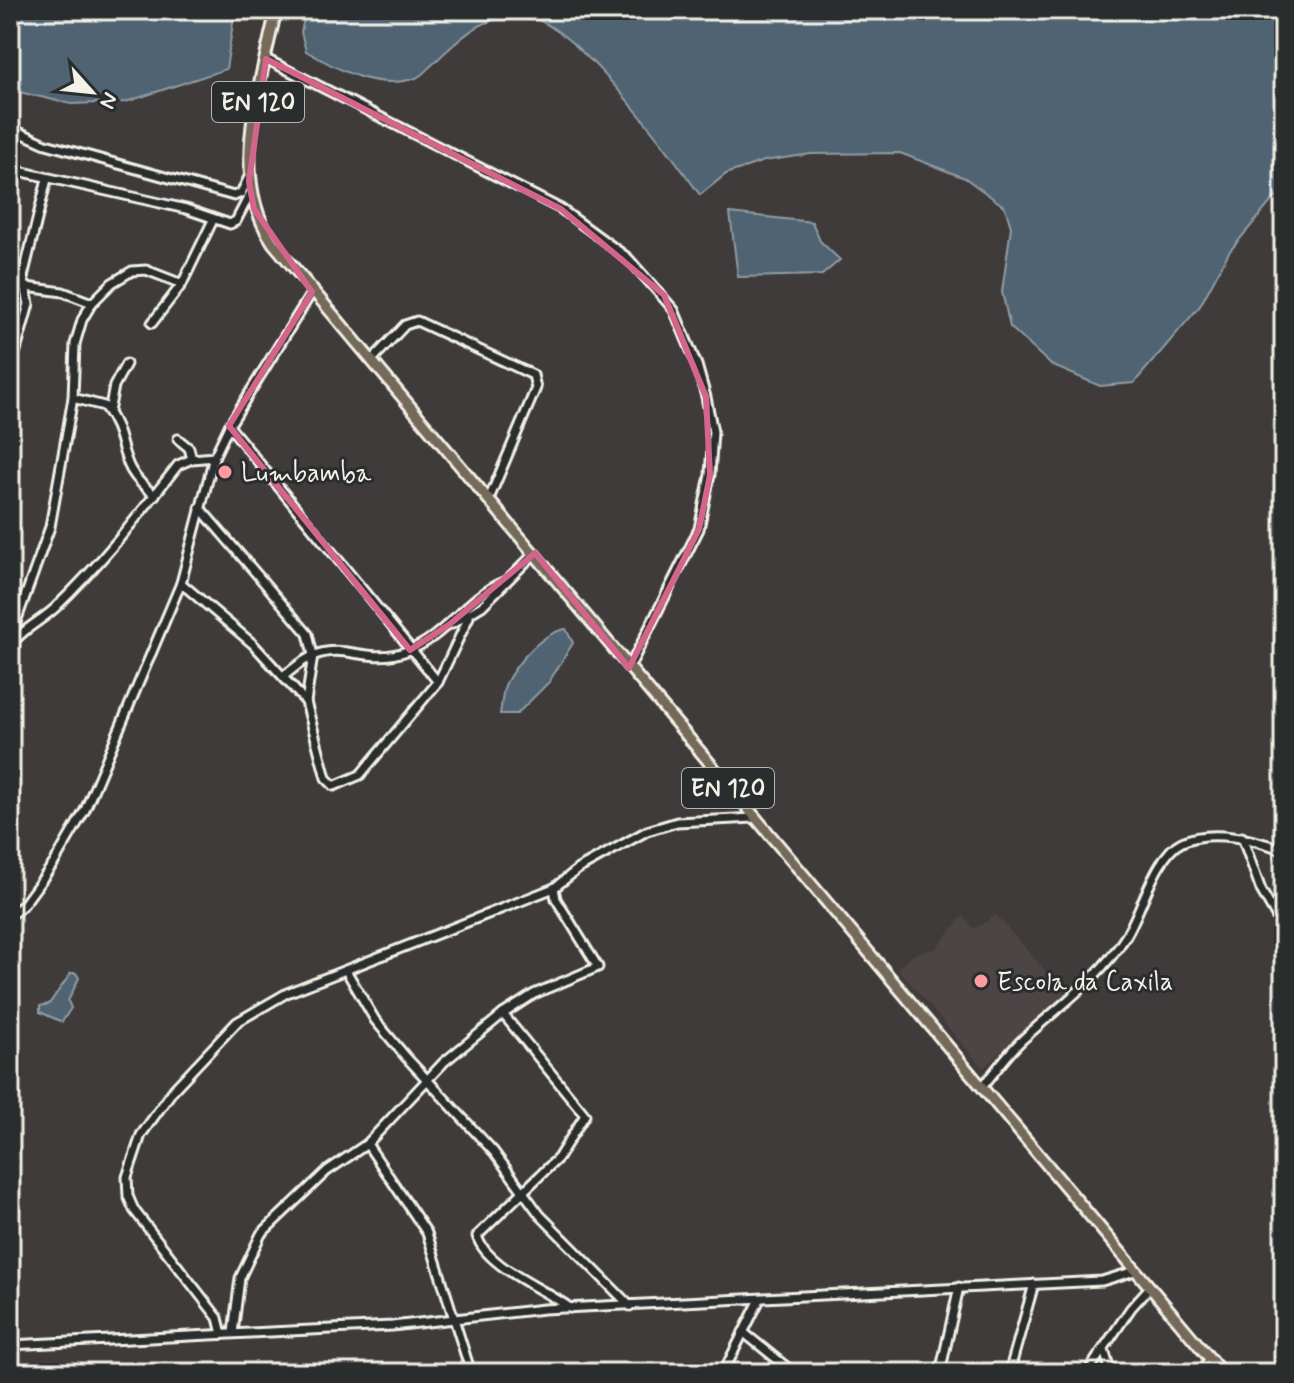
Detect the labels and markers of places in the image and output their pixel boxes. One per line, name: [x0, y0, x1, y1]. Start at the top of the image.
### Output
place label: Lumbamba: [241, 457, 372, 491]
marker: Lumbamba: [216, 463, 234, 481]
place label: Escola da Caxila: [997, 966, 1173, 1000]
marker: Escola da Caxila: [972, 972, 990, 990]

